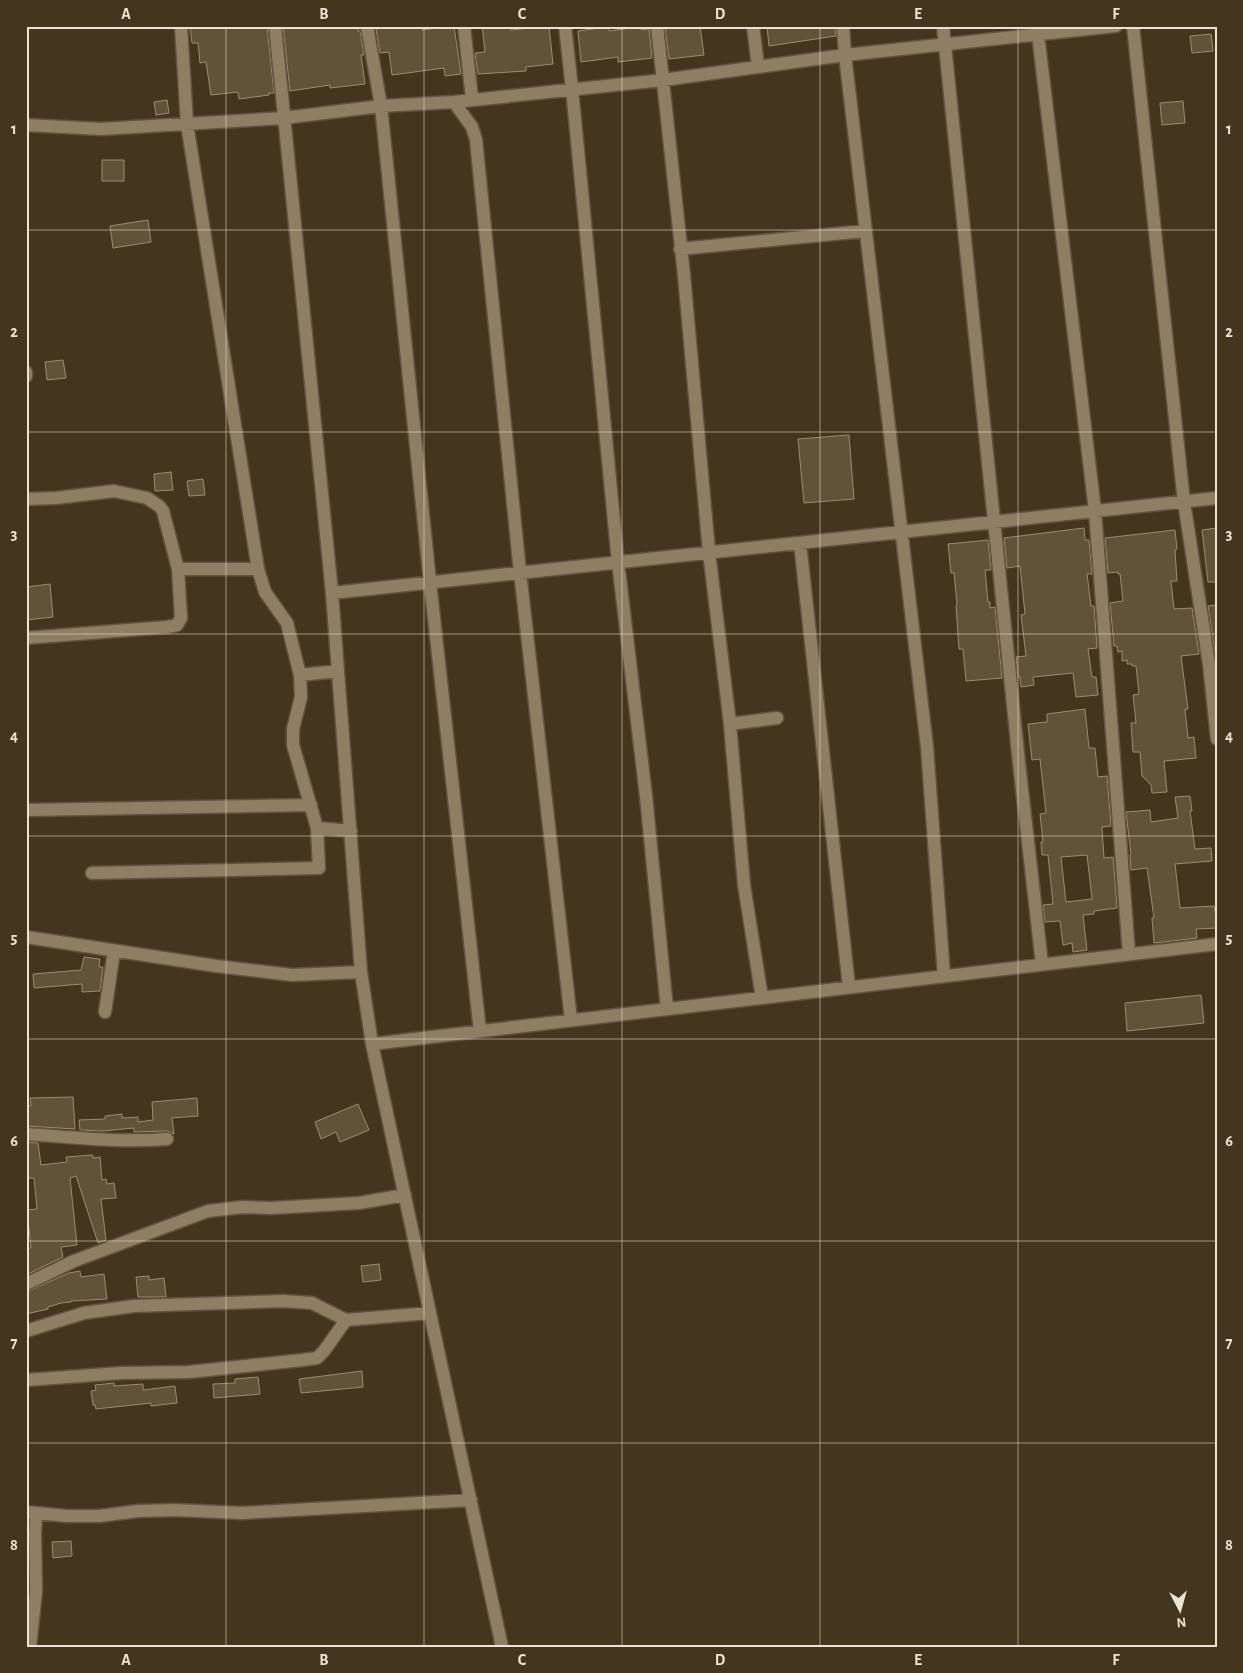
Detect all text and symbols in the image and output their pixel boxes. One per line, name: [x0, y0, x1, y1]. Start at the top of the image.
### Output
text: A: [121, 6, 131, 22]
text: B: [319, 6, 329, 22]
text: C: [518, 6, 527, 22]
text: D: [715, 6, 726, 22]
text: E: [914, 6, 922, 22]
text: F: [1112, 6, 1120, 22]
text: 1: [11, 121, 17, 137]
text: 1: [1226, 121, 1232, 137]
text: 2: [10, 324, 18, 340]
text: 2: [1225, 324, 1233, 340]
text: 3: [11, 526, 18, 542]
text: 3: [1226, 526, 1233, 542]
text: 4: [10, 728, 18, 744]
text: 4: [1225, 728, 1233, 744]
text: 5: [11, 930, 18, 946]
text: 5: [1226, 930, 1233, 946]
text: 6: [10, 1133, 18, 1149]
text: 6: [1225, 1133, 1233, 1149]
text: 7: [11, 1335, 18, 1351]
text: 7: [1226, 1335, 1233, 1351]
text: 8: [10, 1537, 18, 1553]
text: 8: [1225, 1537, 1233, 1553]
north arrow: [1156, 1586, 1206, 1636]
text: N: [1176, 1614, 1187, 1629]
text: A: [121, 1652, 131, 1668]
text: B: [319, 1652, 329, 1668]
text: C: [518, 1652, 527, 1668]
text: D: [715, 1652, 726, 1668]
text: E: [914, 1652, 922, 1668]
text: F: [1112, 1652, 1120, 1668]

